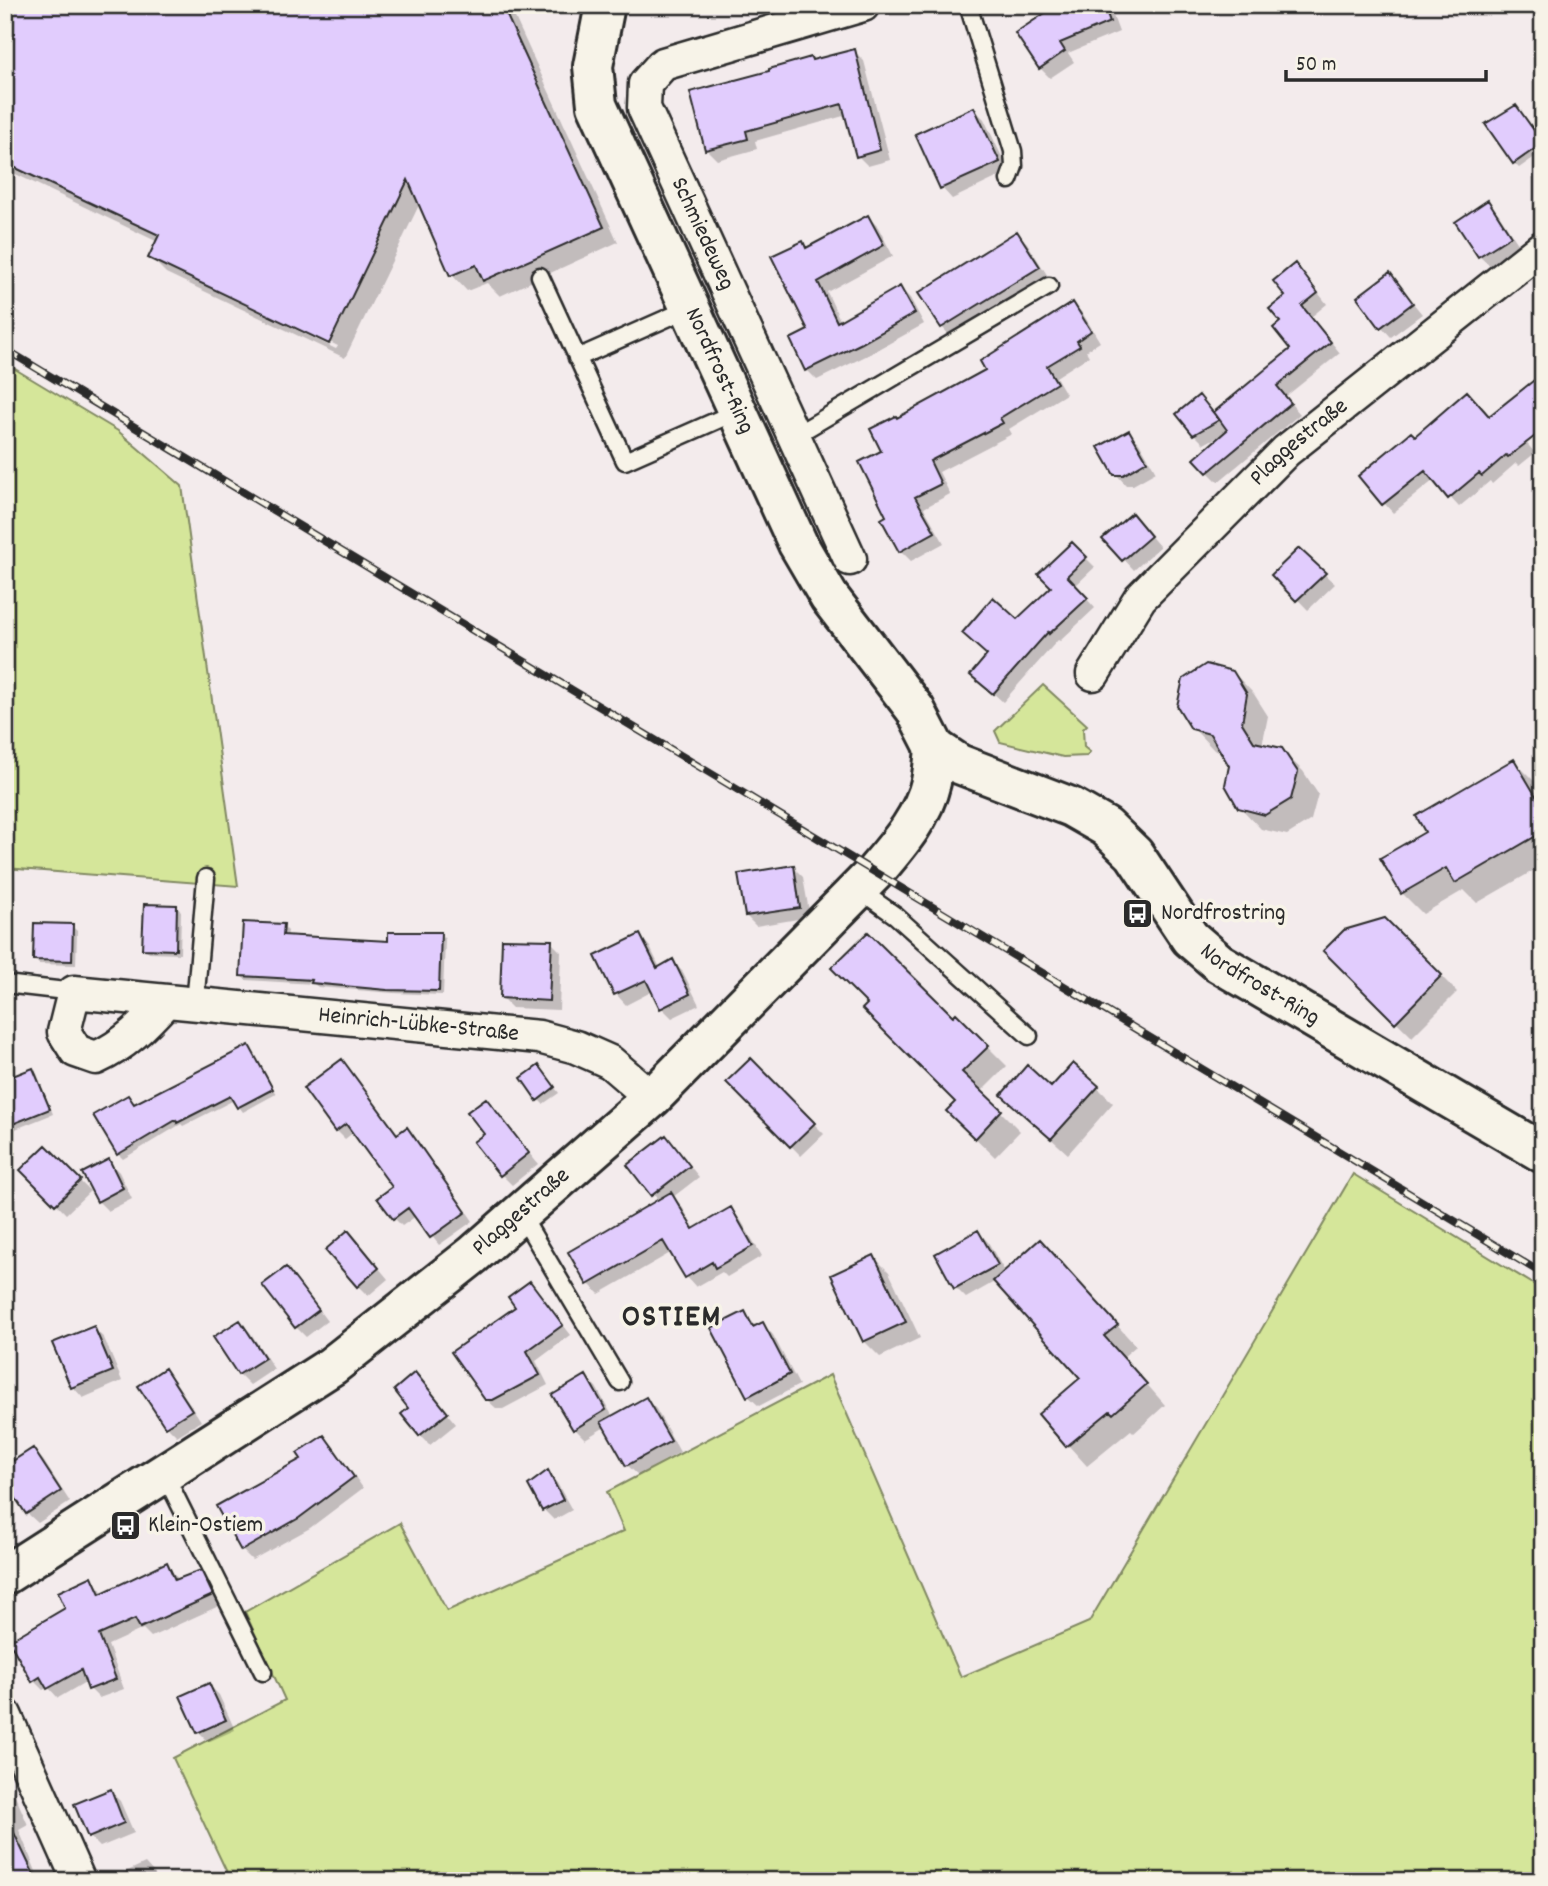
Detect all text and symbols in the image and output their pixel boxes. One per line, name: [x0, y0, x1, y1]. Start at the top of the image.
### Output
scale bar: [1286, 38, 1485, 82]
text: 50 m: [1296, 51, 1336, 81]
street label: Schmiedeweg: [661, 172, 743, 296]
street label: Nordfrost-Ring: [675, 302, 763, 440]
street label: Plaggestraße: [1242, 391, 1356, 495]
bus stop icon: Nordfrostring: [1121, 897, 1155, 931]
place label: Nordfrostring: [1161, 897, 1286, 931]
street label: Nordfrost-Ring: [1191, 936, 1326, 1035]
street label: Heinrich-Lübke-Straße: [317, 999, 520, 1052]
street label: Plaggestraße: [465, 1160, 578, 1265]
district label: OSTIEM: [622, 1296, 722, 1342]
bus stop icon: Klein-Ostiem: [108, 1509, 142, 1543]
place label: Klein-Ostiem: [148, 1509, 263, 1543]

